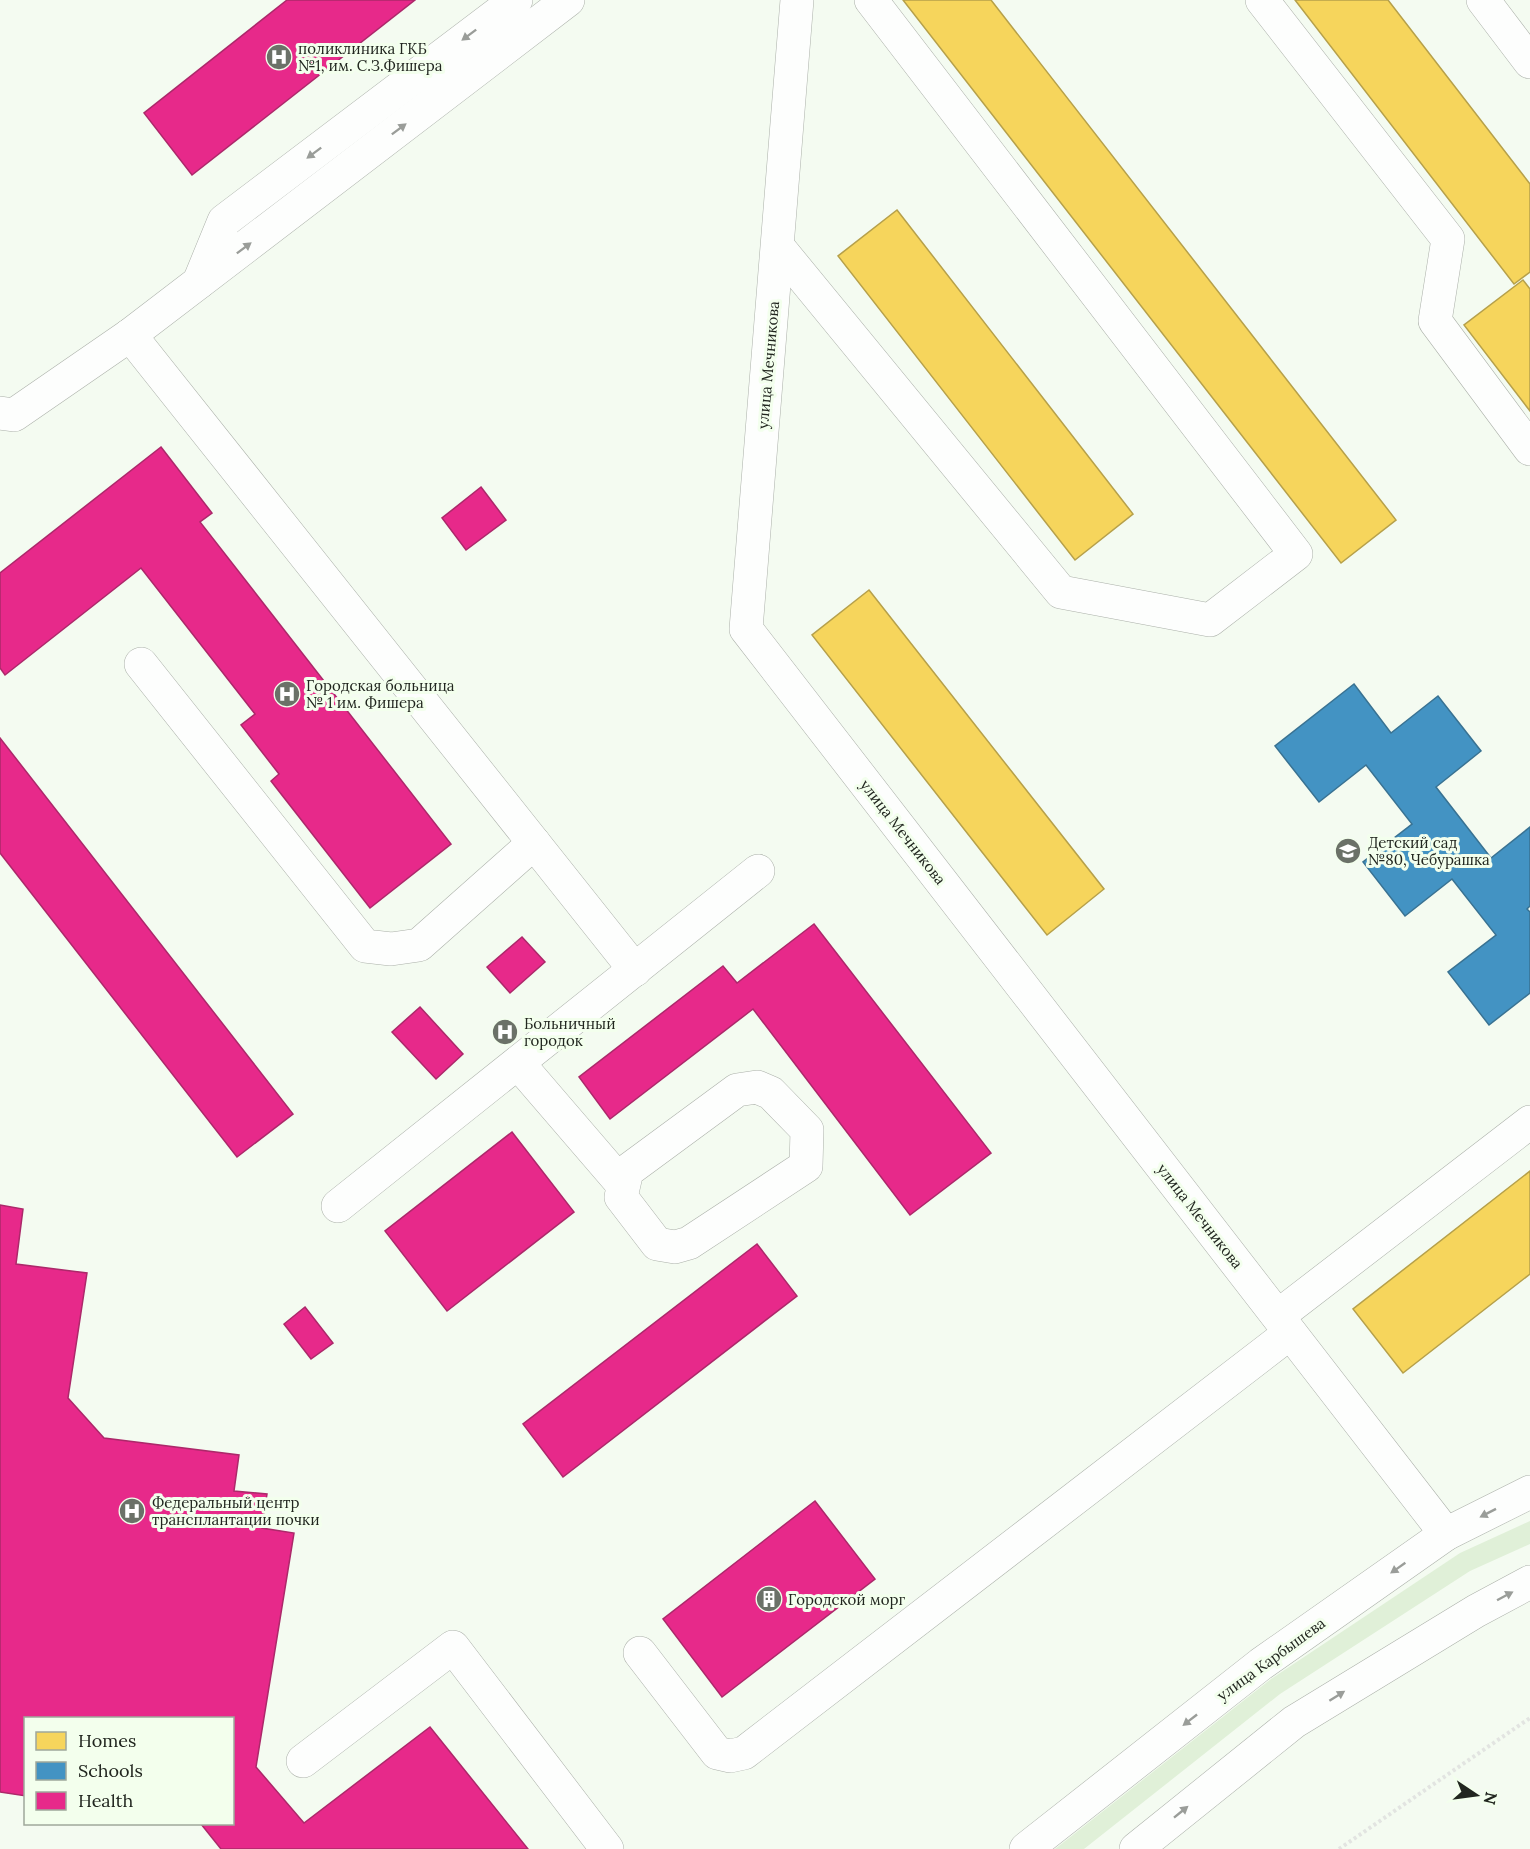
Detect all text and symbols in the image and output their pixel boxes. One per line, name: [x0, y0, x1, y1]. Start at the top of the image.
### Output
one-way arrow: [461, 29, 477, 42]
place label: поликлиника ГКБ №1, им. С.З.Фишера: [298, 39, 443, 75]
hospital icon: поликлиника ГКБ №1, им. С.З.Фишера: [264, 42, 294, 72]
one-way arrow: [392, 124, 407, 136]
one-way arrow: [306, 147, 321, 159]
one-way arrow: [237, 242, 252, 254]
street label: улица Мечникова: [753, 300, 783, 430]
place label: Городская больница № 1 им. Фишера: [306, 676, 455, 712]
hospital icon: Городская больница № 1 им. Фишера: [272, 679, 302, 709]
street label: улица Мечникова: [856, 776, 950, 889]
place label: Детский сад №80, Чебурашка: [1368, 833, 1490, 869]
school or university icon: Детский сад №80, Чебурашка: [1333, 836, 1363, 866]
place label: Больничный городок: [524, 1014, 616, 1050]
hospital icon: Больничный городок: [490, 1017, 520, 1047]
street label: улица Мечникова: [1153, 1160, 1247, 1273]
place label: Федеральный центр трансплантации почки: [152, 1493, 320, 1529]
hospital icon: Федеральный центр трансплантации почки: [117, 1496, 147, 1526]
one-way arrow: [1479, 1508, 1496, 1518]
one-way arrow: [1391, 1562, 1407, 1574]
building icon: Городской морг: [754, 1584, 784, 1614]
place label: Городской морг: [788, 1590, 905, 1609]
one-way arrow: [1496, 1591, 1513, 1601]
street label: улица Карбышева: [1213, 1613, 1329, 1705]
one-way arrow: [1329, 1690, 1345, 1701]
one-way arrow: [1182, 1714, 1198, 1727]
legend: [24, 1717, 234, 1825]
text: Homes: [78, 1729, 136, 1752]
text: Schools: [78, 1759, 143, 1782]
north arrow: [1446, 1765, 1506, 1825]
text: Health: [78, 1789, 134, 1812]
text: N: [1479, 1790, 1502, 1807]
one-way arrow: [1174, 1807, 1189, 1819]

